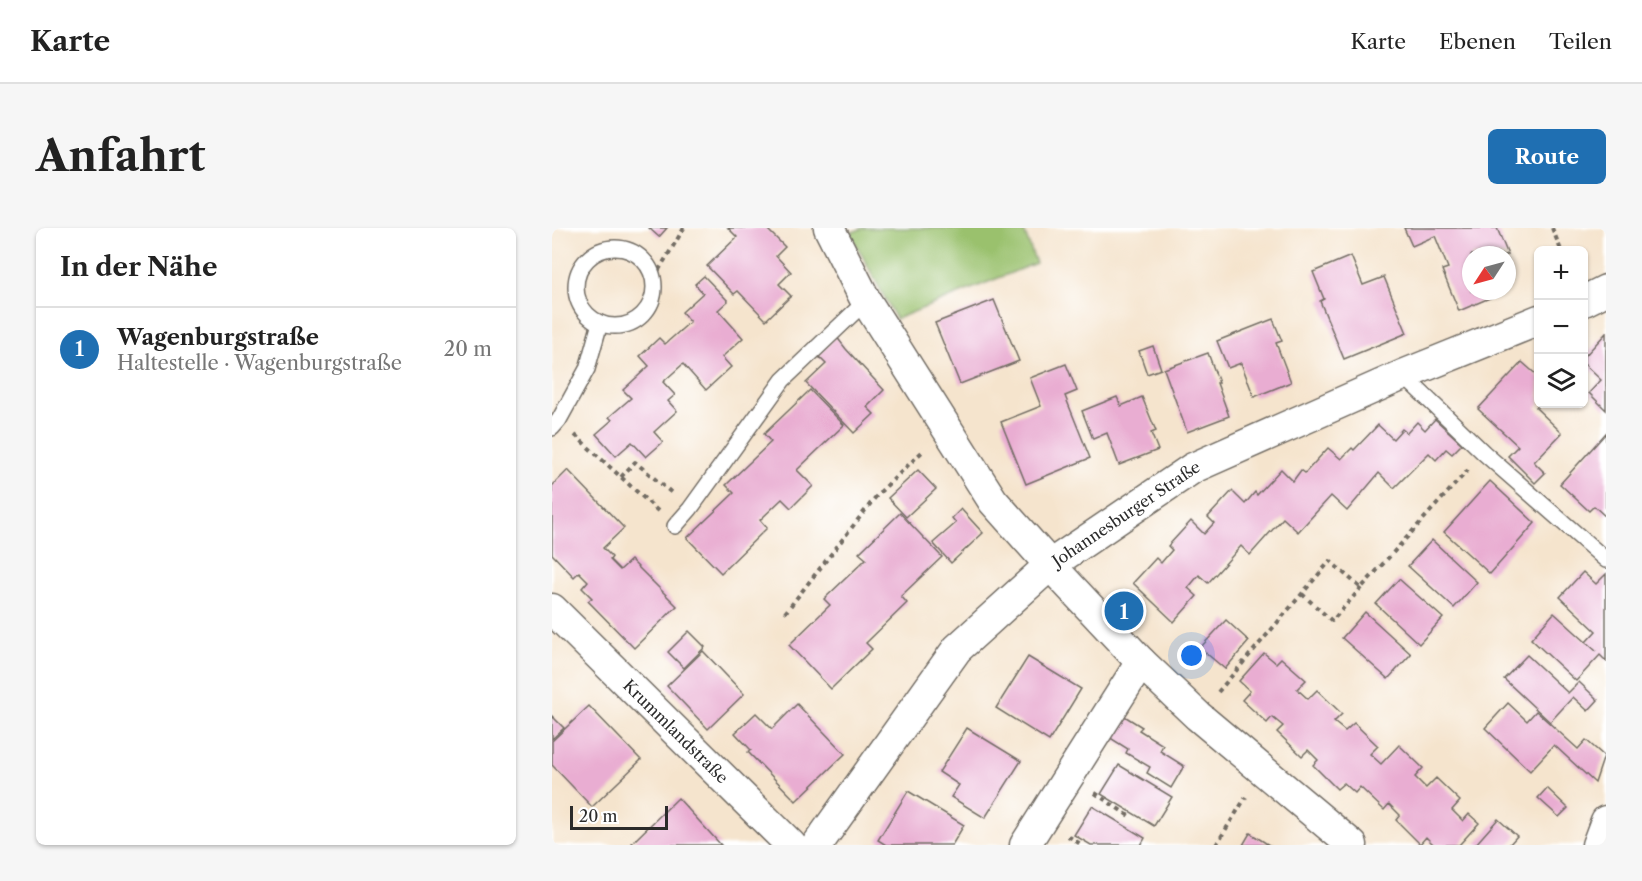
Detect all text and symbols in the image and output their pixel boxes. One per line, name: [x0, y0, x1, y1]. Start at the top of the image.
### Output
text: Karte: [30, 24, 110, 58]
text: Karte: [1351, 29, 1406, 54]
text: Ebenen: [1439, 29, 1516, 54]
text: Teilen: [1549, 29, 1612, 54]
button: Route: [1488, 129, 1606, 184]
text: Anfahrt: [36, 130, 205, 182]
north arrow: [1462, 246, 1516, 300]
map controls: [1534, 246, 1588, 408]
button: +: [1534, 246, 1588, 300]
text: In der Nähe: [60, 251, 217, 283]
button: −: [1534, 300, 1588, 354]
text: Wagenburgstraße: [117, 324, 319, 351]
text: 1: [75, 337, 84, 361]
text: 20 m: [444, 337, 492, 361]
text: Haltestelle · Wagenburgstraße: [117, 351, 402, 375]
button: layers: [1534, 354, 1588, 408]
street label: Johannesburger Straße: [1046, 456, 1203, 572]
pin: 1: [1104, 588, 1144, 634]
your location: [1177, 641, 1206, 670]
street label: Krummlandstraße: [619, 675, 733, 787]
scale bar: [570, 803, 668, 830]
text: 20 m: [579, 806, 618, 826]

